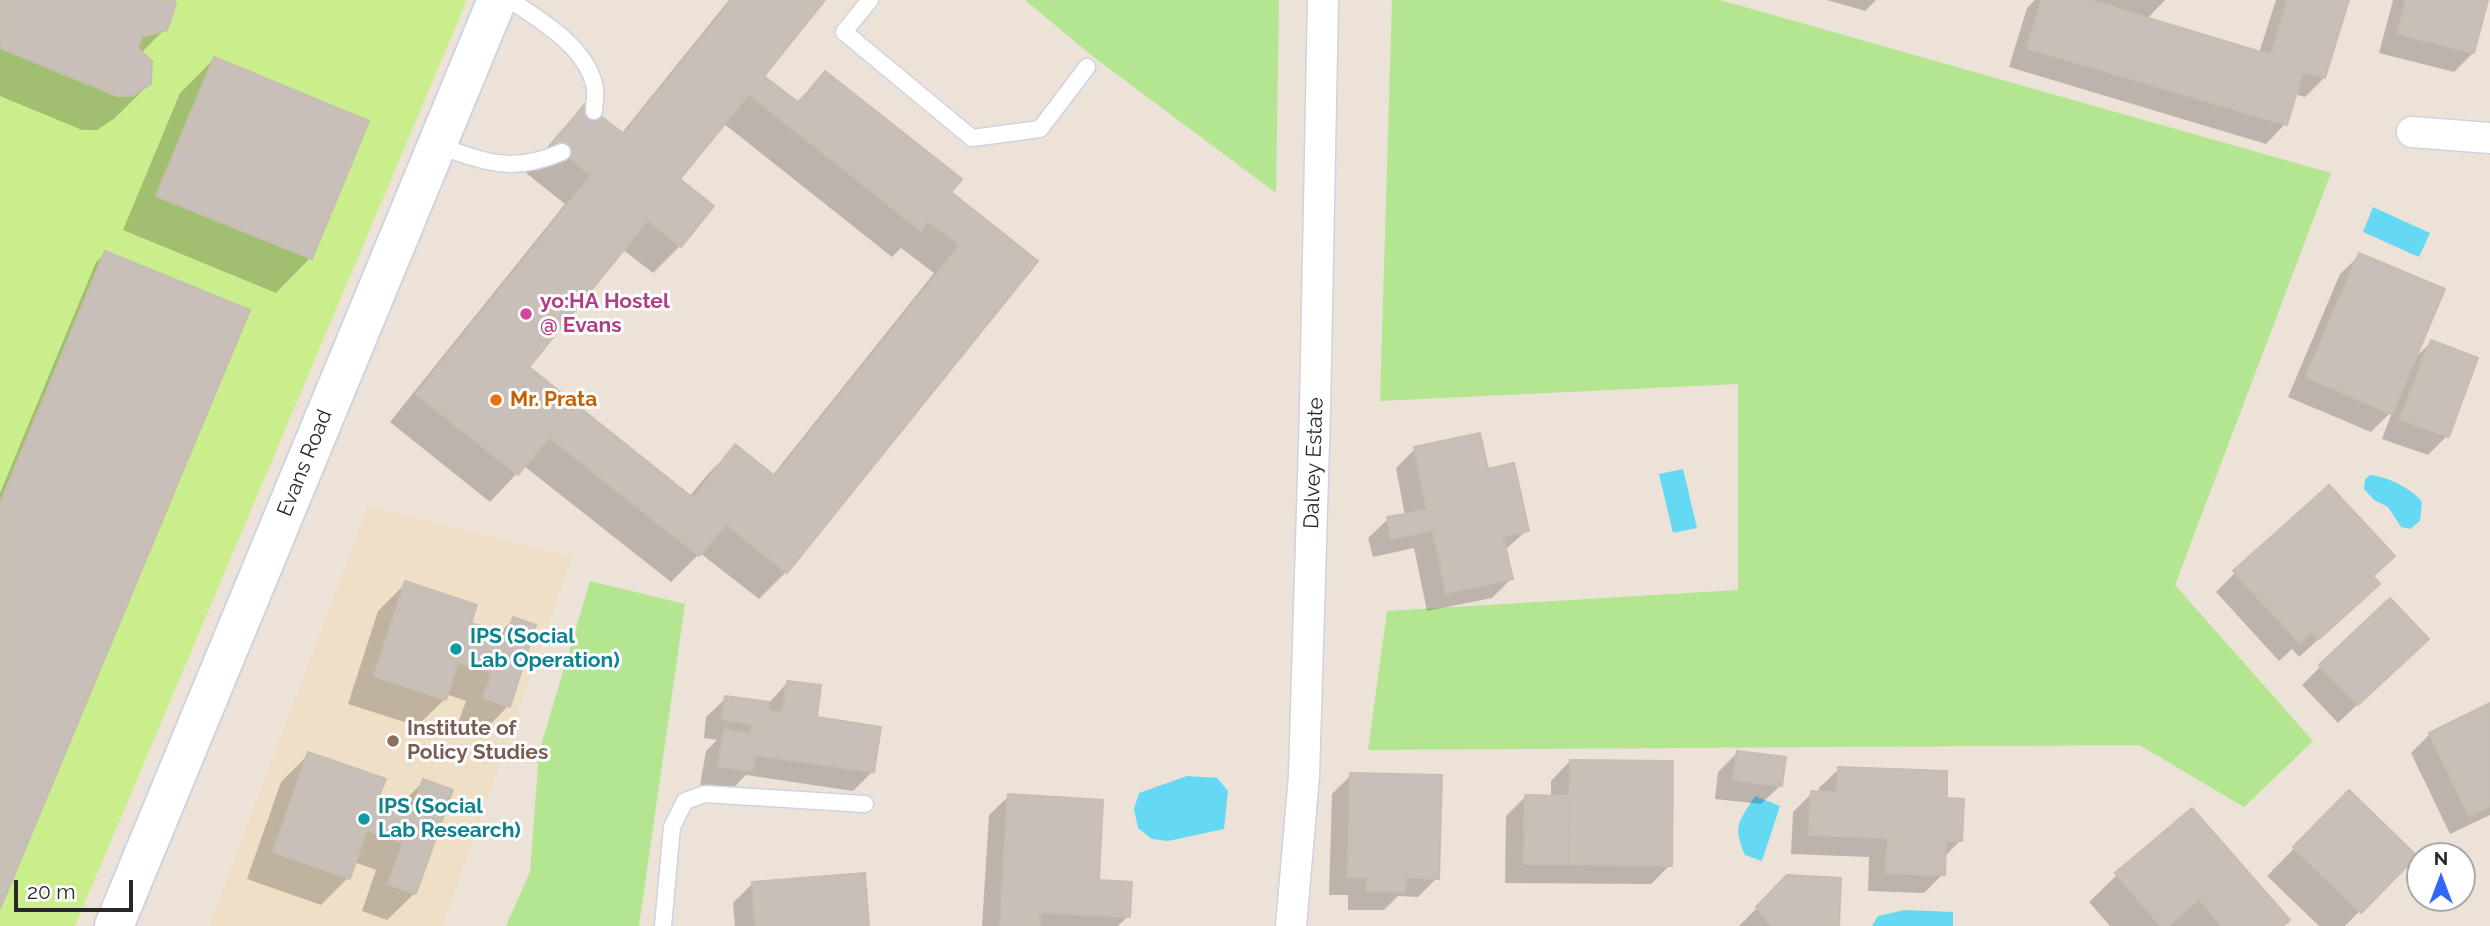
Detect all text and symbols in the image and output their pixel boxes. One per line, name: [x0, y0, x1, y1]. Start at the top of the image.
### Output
place label: yo:HA Hostel @ Evans: [540, 289, 670, 339]
marker: yo:HA Hostel @ Evans: [518, 306, 534, 322]
place label: Mr. Prata: [510, 387, 597, 413]
marker: Mr. Prata: [488, 392, 504, 408]
street label: Dalvey Estate: [1299, 397, 1329, 529]
street label: Evans Road: [272, 406, 338, 520]
place label: IPS (Social Lab Operation): [470, 624, 620, 674]
marker: IPS (Social Lab Operation): [448, 641, 464, 657]
place label: Institute of Policy Studies: [407, 716, 548, 766]
marker: Institute of Policy Studies: [385, 733, 401, 749]
place label: IPS (Social Lab Research): [378, 794, 521, 844]
marker: IPS (Social Lab Research): [356, 811, 372, 827]
north arrow: [2406, 842, 2476, 912]
text: N: [2434, 847, 2448, 869]
scale bar: [18, 866, 136, 910]
text: 20 m: [27, 879, 75, 904]

